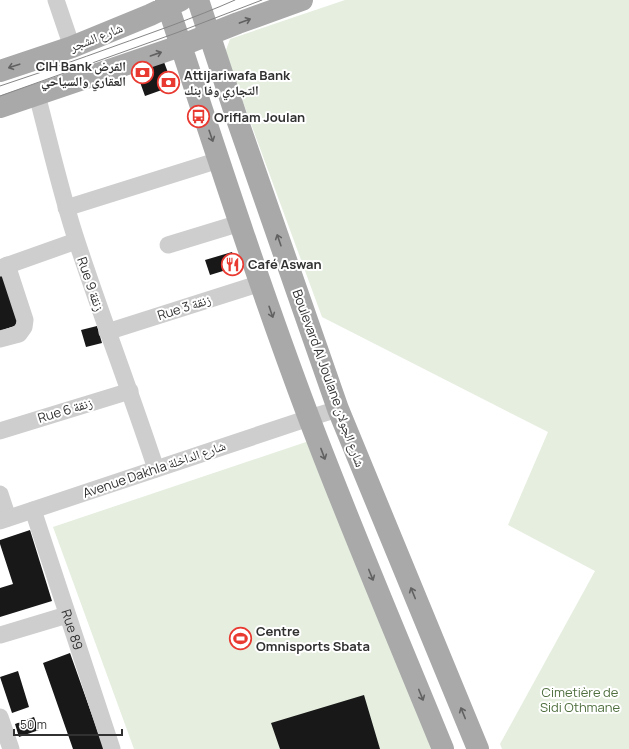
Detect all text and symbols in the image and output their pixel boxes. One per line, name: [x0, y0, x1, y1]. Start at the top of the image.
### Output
one-way arrow: [238, 16, 250, 24]
street label: شارع الشجر: [66, 18, 126, 57]
one-way arrow: [150, 50, 163, 57]
place label: CIH Bank القرض العقاري والسياحي: [36, 57, 126, 92]
bank icon: CIH Bank القرض العقاري والسياحي: [129, 60, 155, 86]
one-way arrow: [8, 63, 21, 70]
place label: Attijariwafa Bank التجاري وفا بنك: [184, 66, 291, 101]
bank icon: Attijariwafa Bank التجاري وفا بنك: [155, 69, 181, 95]
bus stop icon: Oriflam Joulan: [186, 104, 212, 130]
place label: Oriflam Joulan: [214, 108, 305, 126]
one-way arrow: [208, 129, 215, 142]
one-way arrow: [275, 234, 282, 247]
restaurant icon: Café Aswan: [219, 251, 245, 277]
street label: Rue 9 زنقة: [73, 254, 109, 314]
place label: Café Aswan: [248, 255, 322, 273]
street label: Boulevard Al Joulane شارع الجولان: [287, 287, 370, 470]
street label: Rue 3 زنقة: [155, 290, 213, 324]
one-way arrow: [268, 306, 275, 319]
street label: Rue 6 زنقة: [35, 393, 95, 427]
street label: Avenue Dakhla شارع الداخلة: [80, 436, 228, 503]
one-way arrow: [320, 447, 328, 459]
one-way arrow: [368, 568, 376, 580]
one-way arrow: [409, 587, 416, 599]
street label: Rue 89: [57, 607, 88, 652]
place label: Centre Omnisports Sbata: [256, 622, 370, 655]
sports icon: Centre Omnisports Sbata: [228, 625, 254, 651]
park label: Cimetière de Sidi Othmane: [540, 683, 621, 716]
one-way arrow: [417, 688, 425, 700]
one-way arrow: [458, 707, 466, 719]
scale bar: [14, 711, 122, 737]
text: 50 m: [20, 716, 47, 733]

